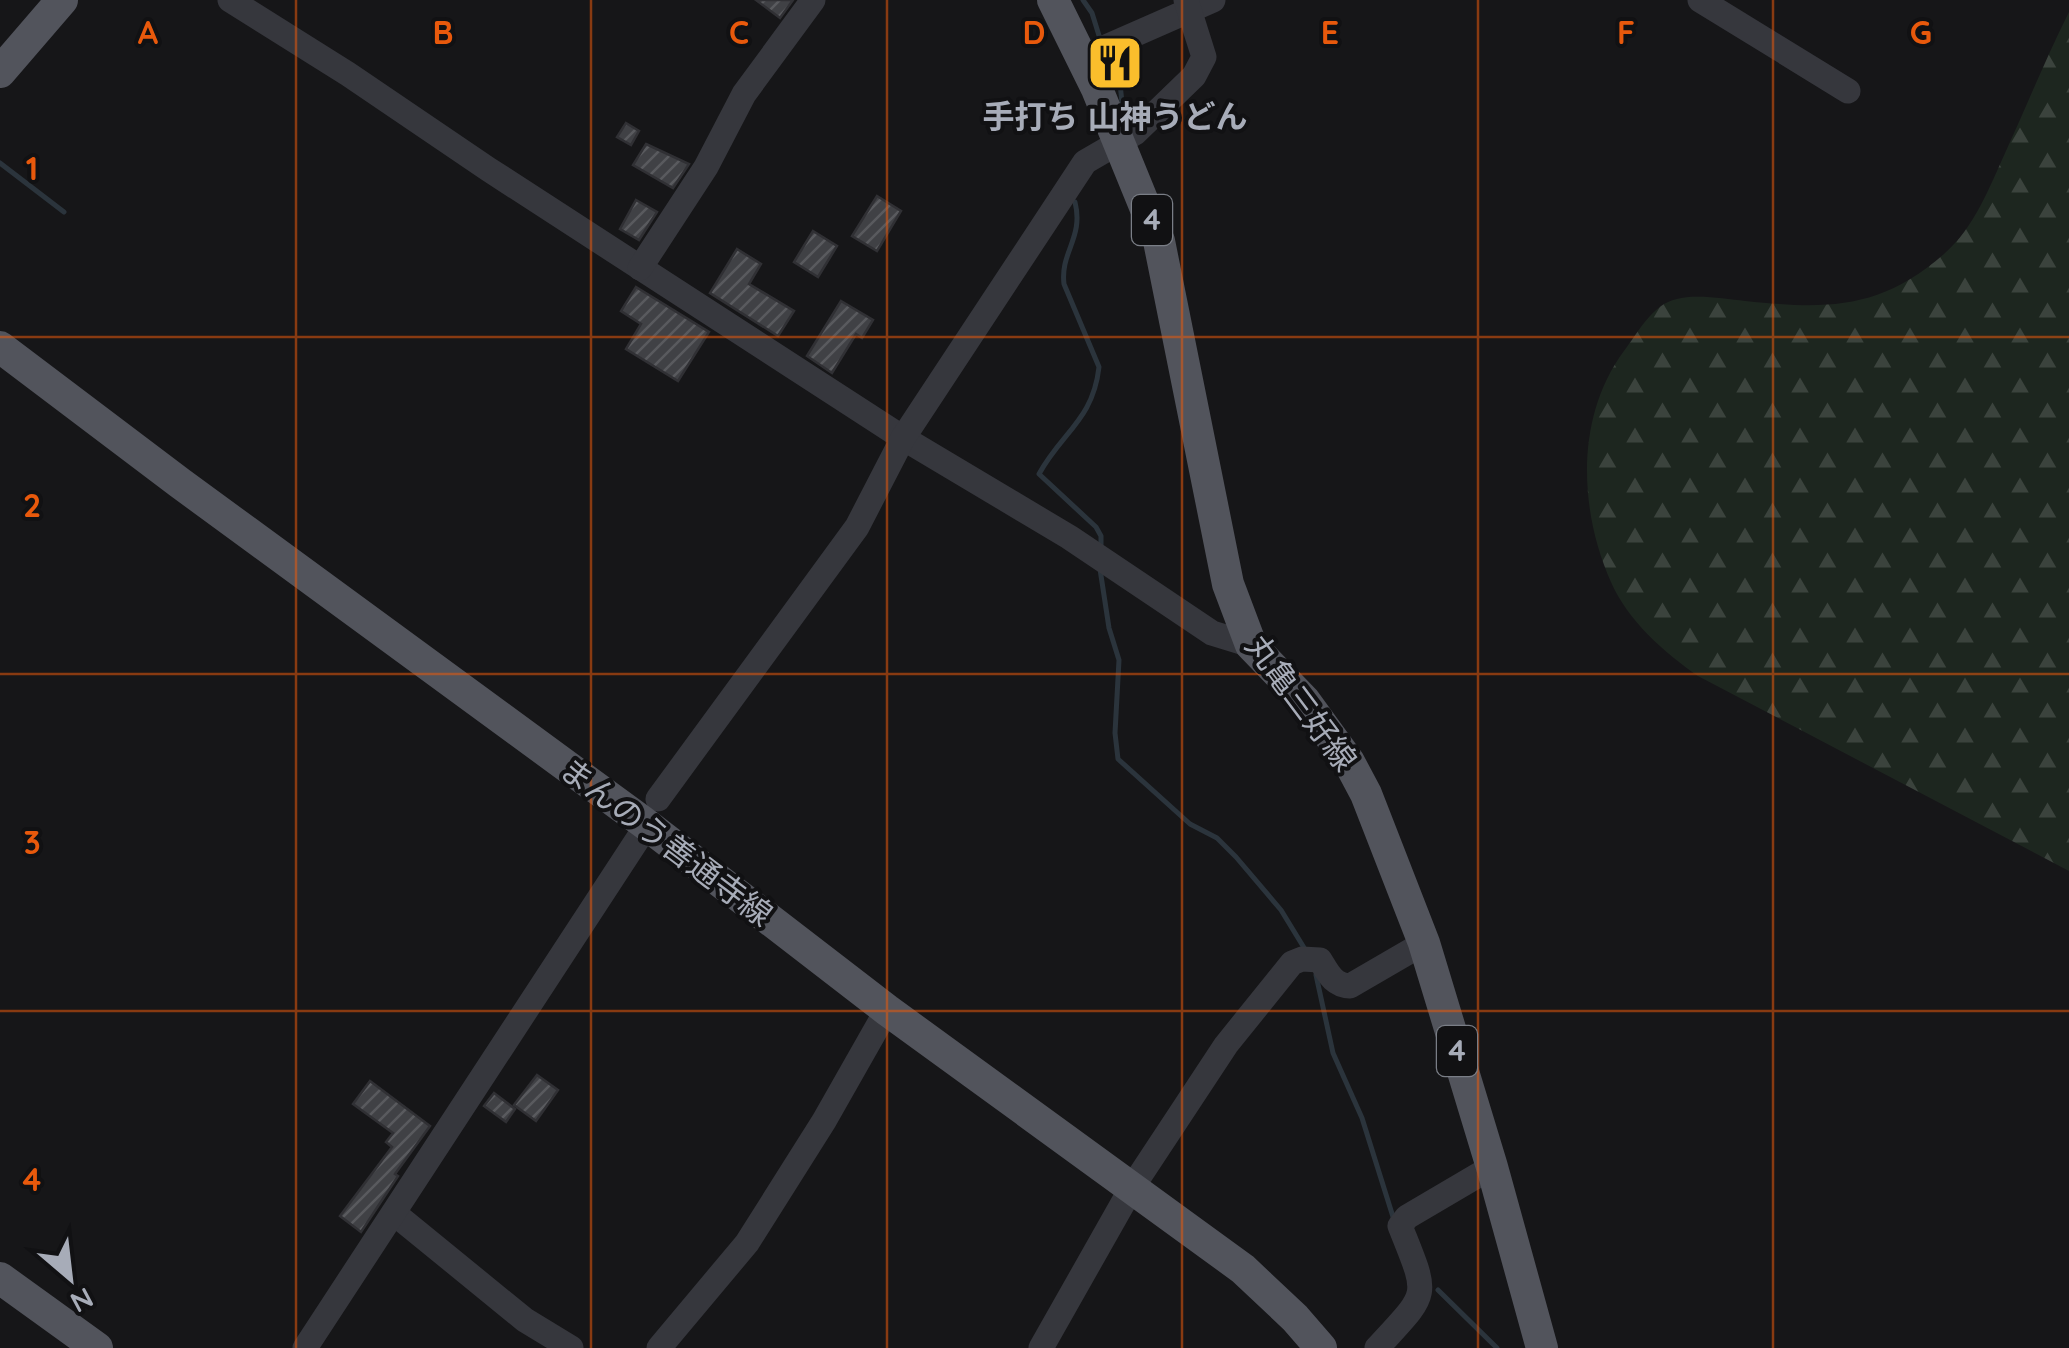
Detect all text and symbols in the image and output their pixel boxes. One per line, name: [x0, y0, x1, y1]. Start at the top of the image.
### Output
text: A: [138, 12, 159, 52]
text: B: [433, 12, 453, 52]
text: C: [729, 12, 749, 52]
text: D: [1023, 12, 1045, 52]
text: E: [1321, 12, 1339, 52]
text: F: [1617, 12, 1635, 52]
text: G: [1910, 12, 1932, 52]
restaurant icon: 手打ち 山神うどん: [1085, 33, 1145, 93]
place label: 手打ち 山神うどん: [983, 96, 1247, 136]
text: 1: [26, 148, 38, 188]
road number: 4: [1132, 195, 1172, 245]
text: 2: [23, 485, 41, 525]
street label: 丸亀三好線: [1238, 626, 1366, 778]
street label: まんのう善通寺線: [552, 748, 781, 934]
text: 3: [23, 822, 41, 862]
road number: 4: [1437, 1026, 1477, 1076]
text: 4: [23, 1159, 42, 1199]
north arrow: [20, 1228, 120, 1328]
text: N: [65, 1280, 99, 1321]

